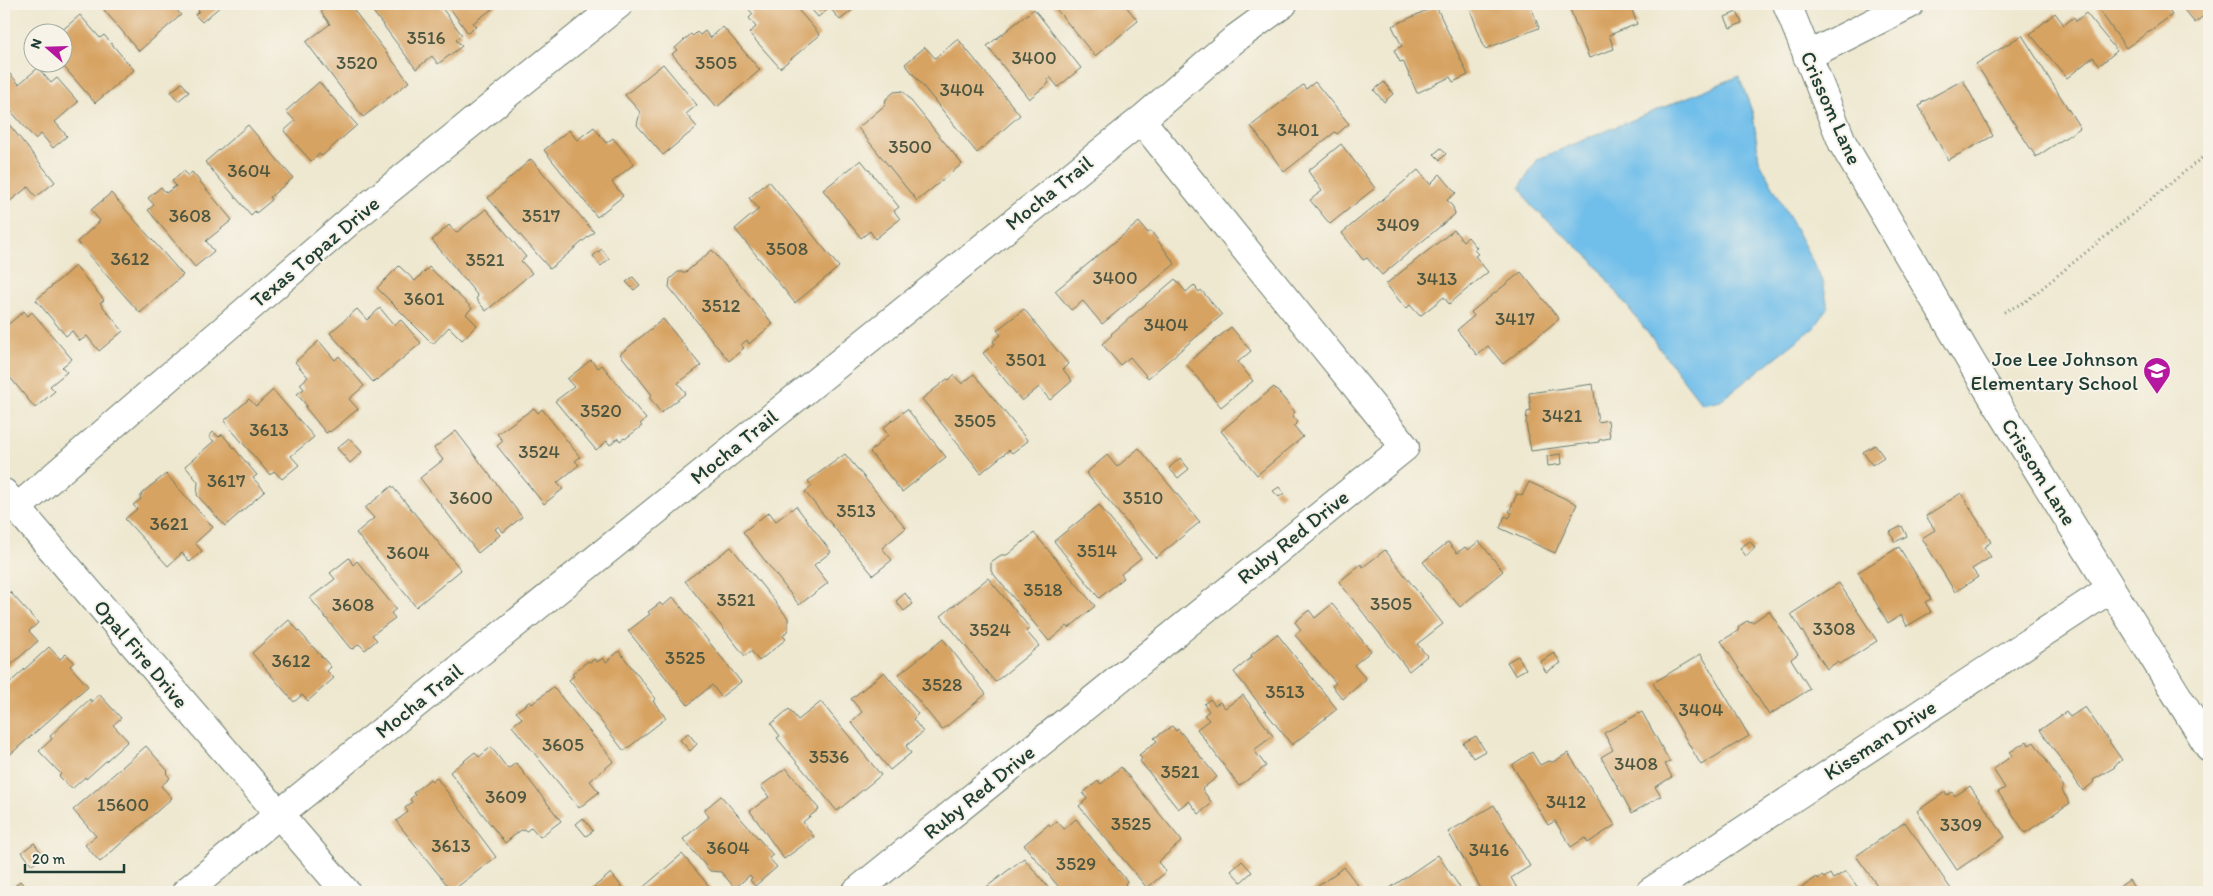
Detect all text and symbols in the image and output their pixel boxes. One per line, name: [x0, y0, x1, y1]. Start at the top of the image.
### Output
north arrow: [22, 22, 72, 72]
house number: 3516: [406, 26, 446, 49]
text: N: [27, 36, 46, 51]
house number: 3400: [1011, 46, 1057, 69]
street label: Crissom Lane: [1795, 47, 1868, 168]
house number: 3520: [336, 51, 378, 74]
house number: 3505: [695, 51, 737, 74]
house number: 3404: [940, 78, 984, 101]
house number: 3401: [1277, 118, 1319, 141]
house number: 3500: [888, 135, 932, 158]
street label: Mocha Trail: [1000, 150, 1097, 235]
house number: 3604: [227, 159, 271, 182]
street label: Texas Topaz Drive: [245, 190, 384, 313]
house number: 3608: [169, 204, 211, 227]
house number: 3517: [522, 204, 560, 227]
house number: 3409: [1376, 213, 1420, 236]
house number: 3508: [766, 237, 808, 260]
house number: 3612: [110, 247, 150, 270]
house number: 3521: [465, 248, 505, 271]
house number: 3400: [1092, 266, 1138, 289]
house number: 3413: [1417, 267, 1457, 290]
house number: 3601: [404, 287, 445, 310]
house number: 3512: [701, 294, 741, 317]
house number: 3417: [1495, 307, 1535, 330]
house number: 3404: [1144, 313, 1188, 336]
place label: Joe Lee Johnson Elementary School: [1971, 346, 2138, 395]
house number: 3501: [1006, 348, 1047, 371]
school or university icon: Joe Lee Johnson Elementary School: [2142, 356, 2172, 395]
house number: 3520: [580, 399, 622, 422]
street label: Mocha Trail: [685, 404, 782, 489]
house number: 3421: [1542, 404, 1582, 427]
house number: 3505: [954, 409, 996, 432]
street label: Crissom Lane: [1997, 414, 2082, 530]
house number: 3613: [249, 418, 289, 441]
house number: 3524: [518, 440, 560, 463]
house number: 3617: [207, 469, 245, 492]
street label: Ruby Red Drive: [1232, 484, 1353, 589]
house number: 3600: [449, 486, 493, 509]
house number: 3510: [1123, 486, 1163, 509]
house number: 3513: [836, 499, 876, 522]
house number: 3621: [149, 512, 189, 535]
house number: 3514: [1077, 539, 1117, 562]
house number: 3604: [386, 541, 430, 564]
house number: 3518: [1023, 578, 1063, 601]
house number: 3521: [716, 588, 756, 611]
house number: 3505: [1370, 592, 1412, 615]
house number: 3608: [332, 593, 374, 616]
street label: Opal Fire Drive: [89, 594, 194, 713]
house number: 3308: [1813, 617, 1855, 640]
house number: 3524: [969, 618, 1011, 641]
house number: 3525: [665, 646, 705, 669]
house number: 3612: [271, 649, 311, 672]
street label: Mocha Trail: [370, 658, 467, 743]
house number: 3528: [922, 673, 962, 696]
house number: 3513: [1265, 680, 1305, 703]
street label: Kissman Drive: [1819, 694, 1941, 785]
house number: 3404: [1679, 698, 1723, 721]
house number: 3605: [542, 733, 584, 756]
street label: Ruby Red Drive: [918, 739, 1039, 844]
house number: 3536: [809, 745, 849, 768]
house number: 3408: [1614, 752, 1658, 775]
house number: 3521: [1160, 760, 1200, 783]
house number: 3609: [485, 785, 527, 808]
house number: 3412: [1546, 790, 1586, 813]
house number: 15600: [97, 793, 149, 816]
house number: 3525: [1111, 812, 1151, 835]
house number: 3309: [1940, 813, 1982, 836]
house number: 3613: [431, 834, 471, 857]
house number: 3604: [706, 836, 750, 859]
house number: 3416: [1469, 838, 1509, 861]
scale bar: [25, 841, 124, 873]
text: 20 m: [32, 850, 66, 868]
house number: 3529: [1056, 852, 1096, 875]

